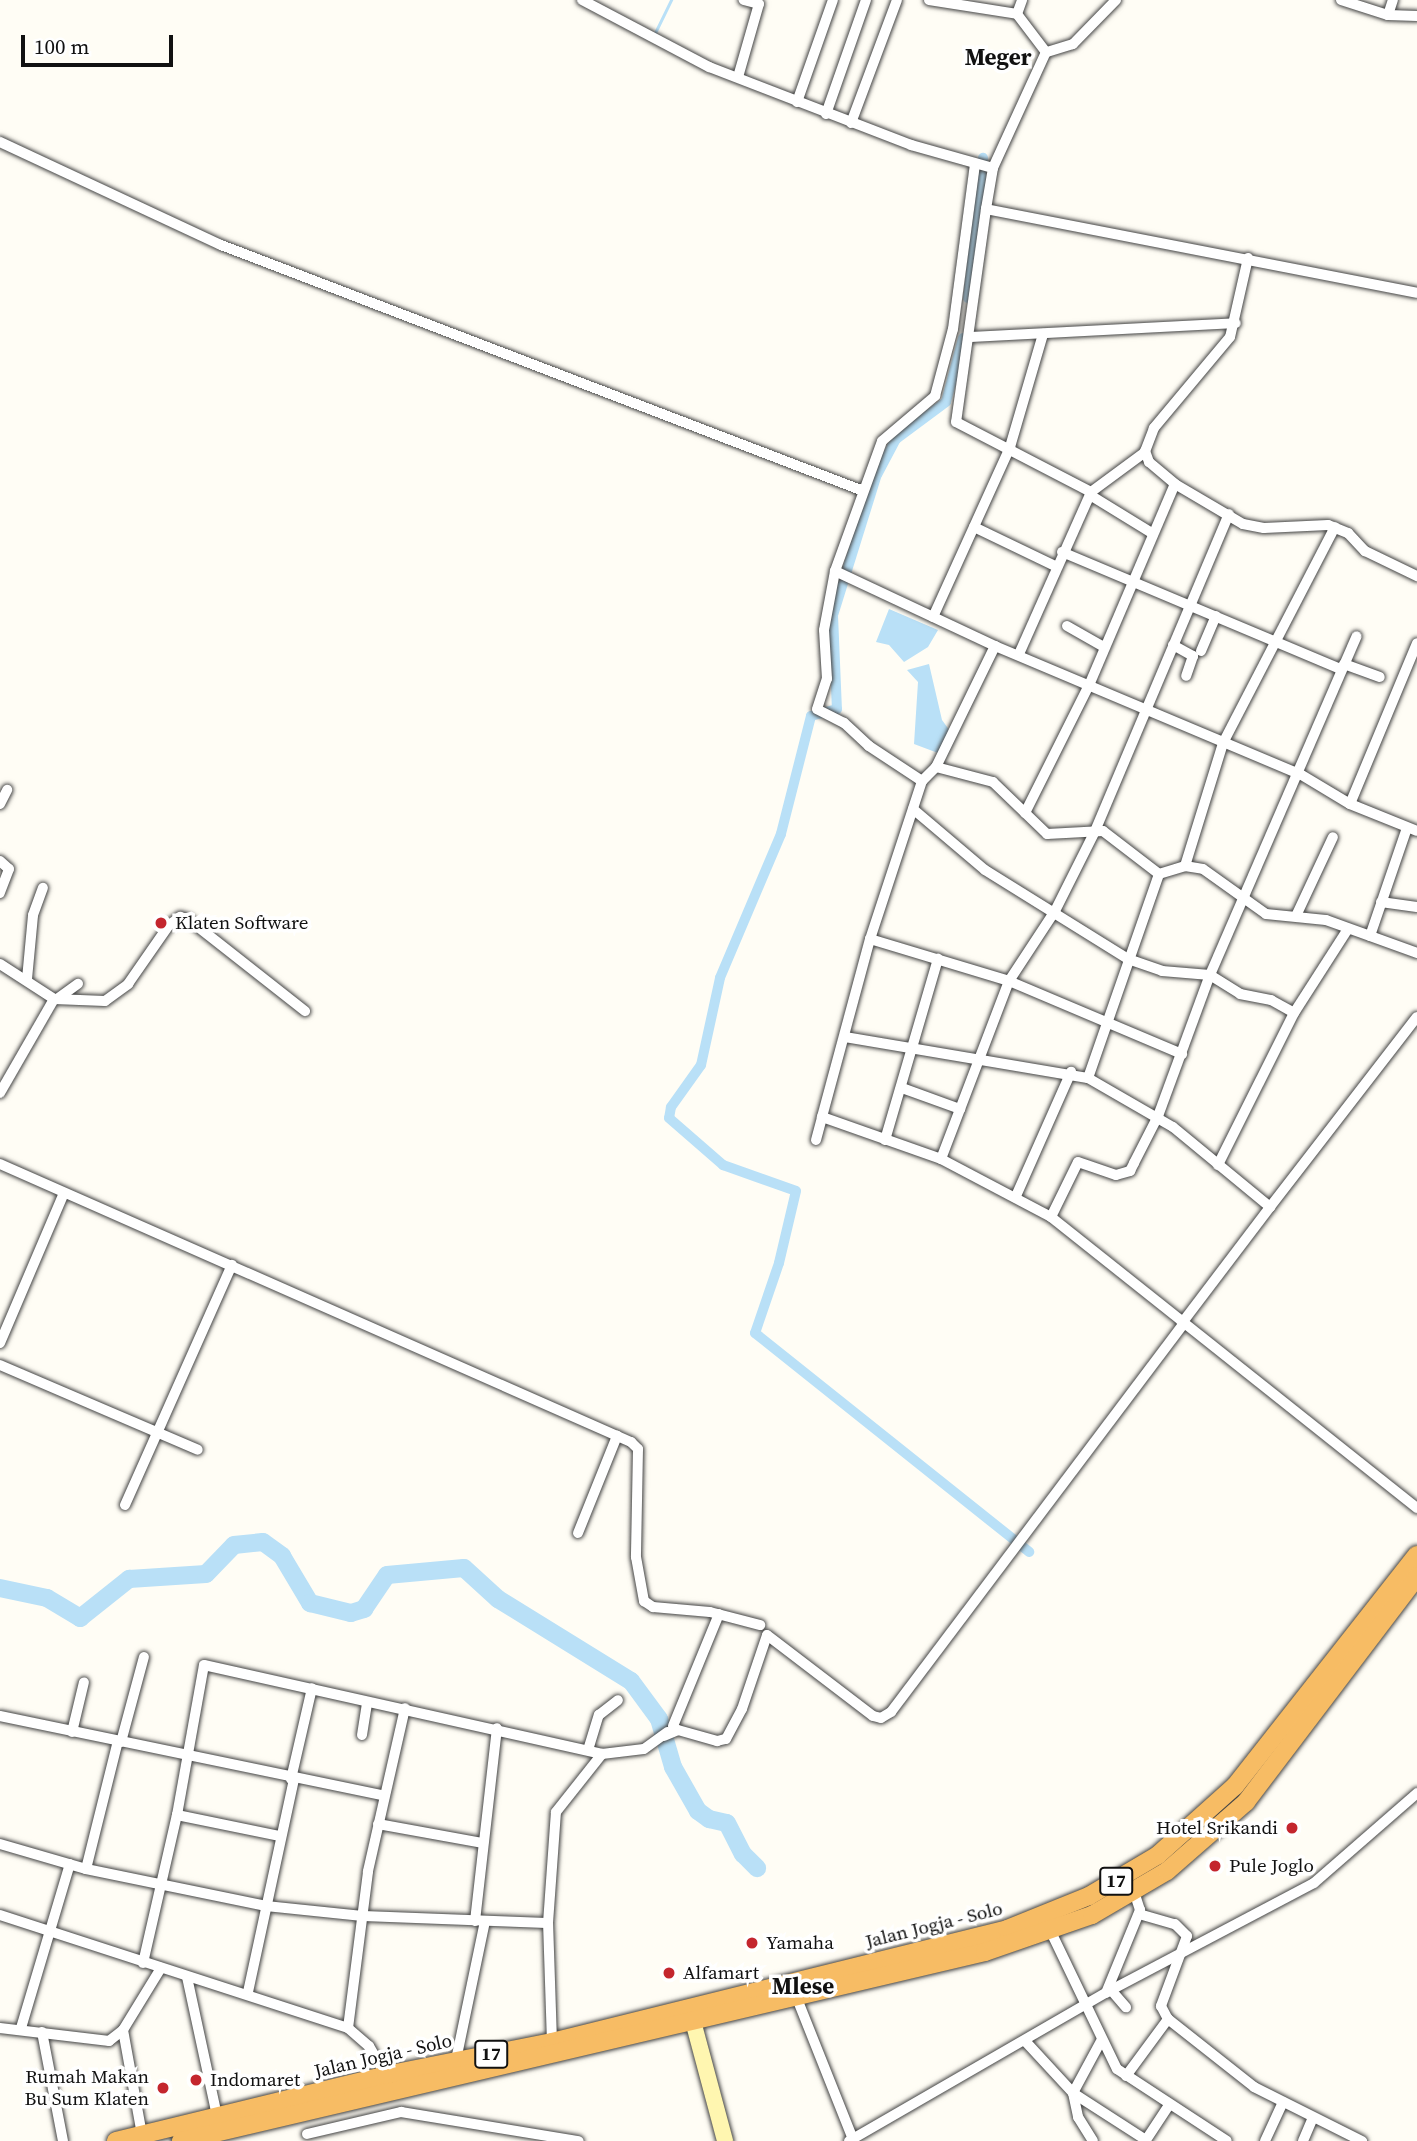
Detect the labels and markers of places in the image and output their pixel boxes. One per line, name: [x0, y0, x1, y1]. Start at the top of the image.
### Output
place label: Klaten Software: [175, 912, 309, 934]
marker: Klaten Software: [153, 915, 169, 931]
place label: Hotel Srikandi: [1156, 1817, 1278, 1839]
marker: Hotel Srikandi: [1284, 1820, 1300, 1836]
place label: Pule Joglo: [1229, 1855, 1314, 1877]
marker: Pule Joglo: [1207, 1858, 1223, 1874]
place label: Yamaha: [766, 1932, 834, 1954]
marker: Yamaha: [744, 1935, 760, 1951]
place label: Alfamart: [683, 1962, 759, 1984]
marker: Alfamart: [661, 1965, 677, 1981]
place label: Rumah Makan Bu Sum Klaten: [25, 2066, 149, 2110]
place label: Indomaret: [210, 2069, 300, 2091]
marker: Indomaret: [188, 2072, 204, 2088]
marker: Rumah Makan Bu Sum Klaten: [155, 2080, 171, 2096]

